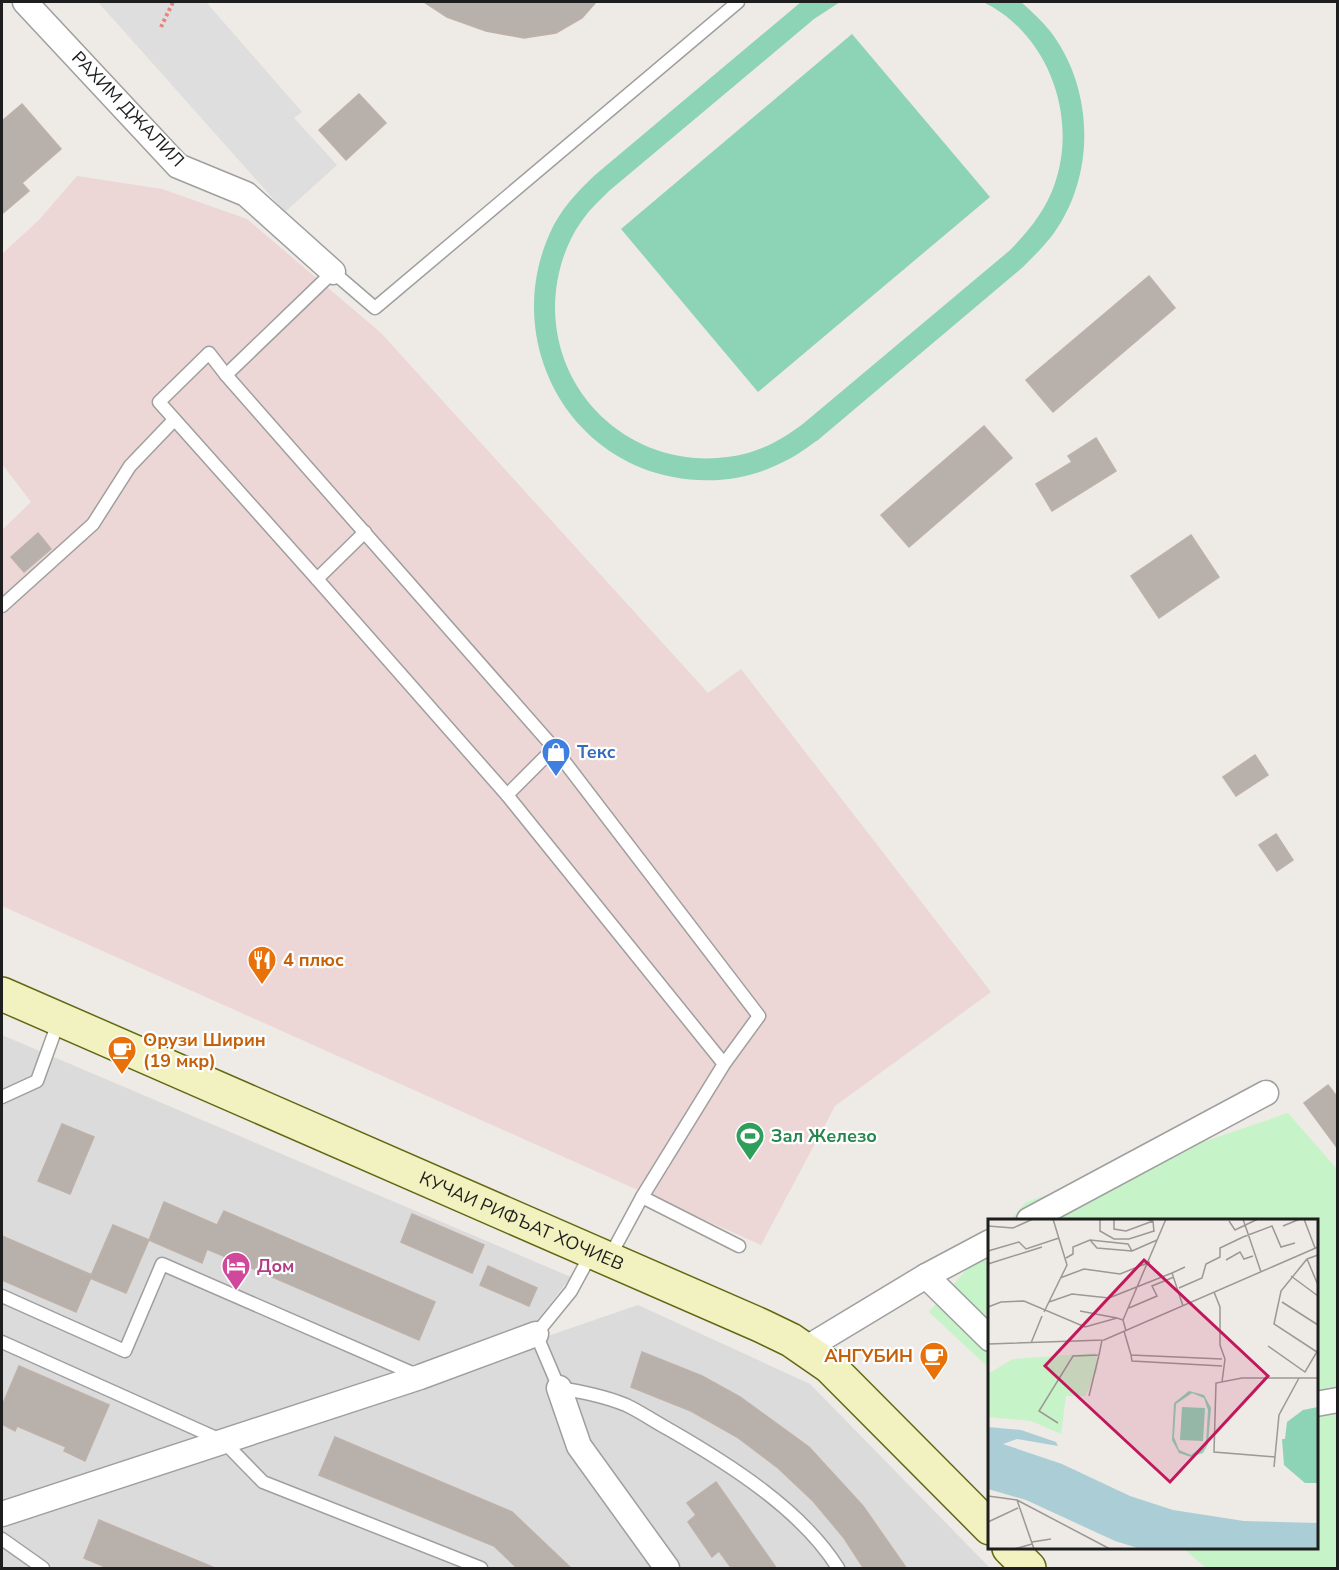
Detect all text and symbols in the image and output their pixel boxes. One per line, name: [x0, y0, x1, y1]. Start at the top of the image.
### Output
street label: РАХИМ ДЖАЛИЛ: [67, 46, 189, 172]
shop icon: Текс: [540, 736, 572, 778]
place label: Текс: [577, 740, 616, 764]
restaurant icon: 4 плюс: [246, 944, 278, 986]
place label: 4 плюс: [283, 948, 344, 972]
place label: Орузи Ширин (19 мкр): [143, 1028, 266, 1073]
cafe icon: Орузи Ширин (19 мкр): [106, 1034, 138, 1076]
sports icon: Зал Железо: [734, 1120, 766, 1162]
place label: Зал Железо: [771, 1124, 877, 1148]
street label: КУЧАИ РИФЪАТ ХОЧИЕВ: [416, 1166, 628, 1276]
inset map: [988, 1219, 1318, 1549]
hotel icon: Дом: [220, 1250, 252, 1292]
place label: Дом: [257, 1254, 294, 1278]
cafe icon: АНГУБИН: [918, 1340, 950, 1382]
place label: АНГУБИН: [824, 1344, 913, 1368]

